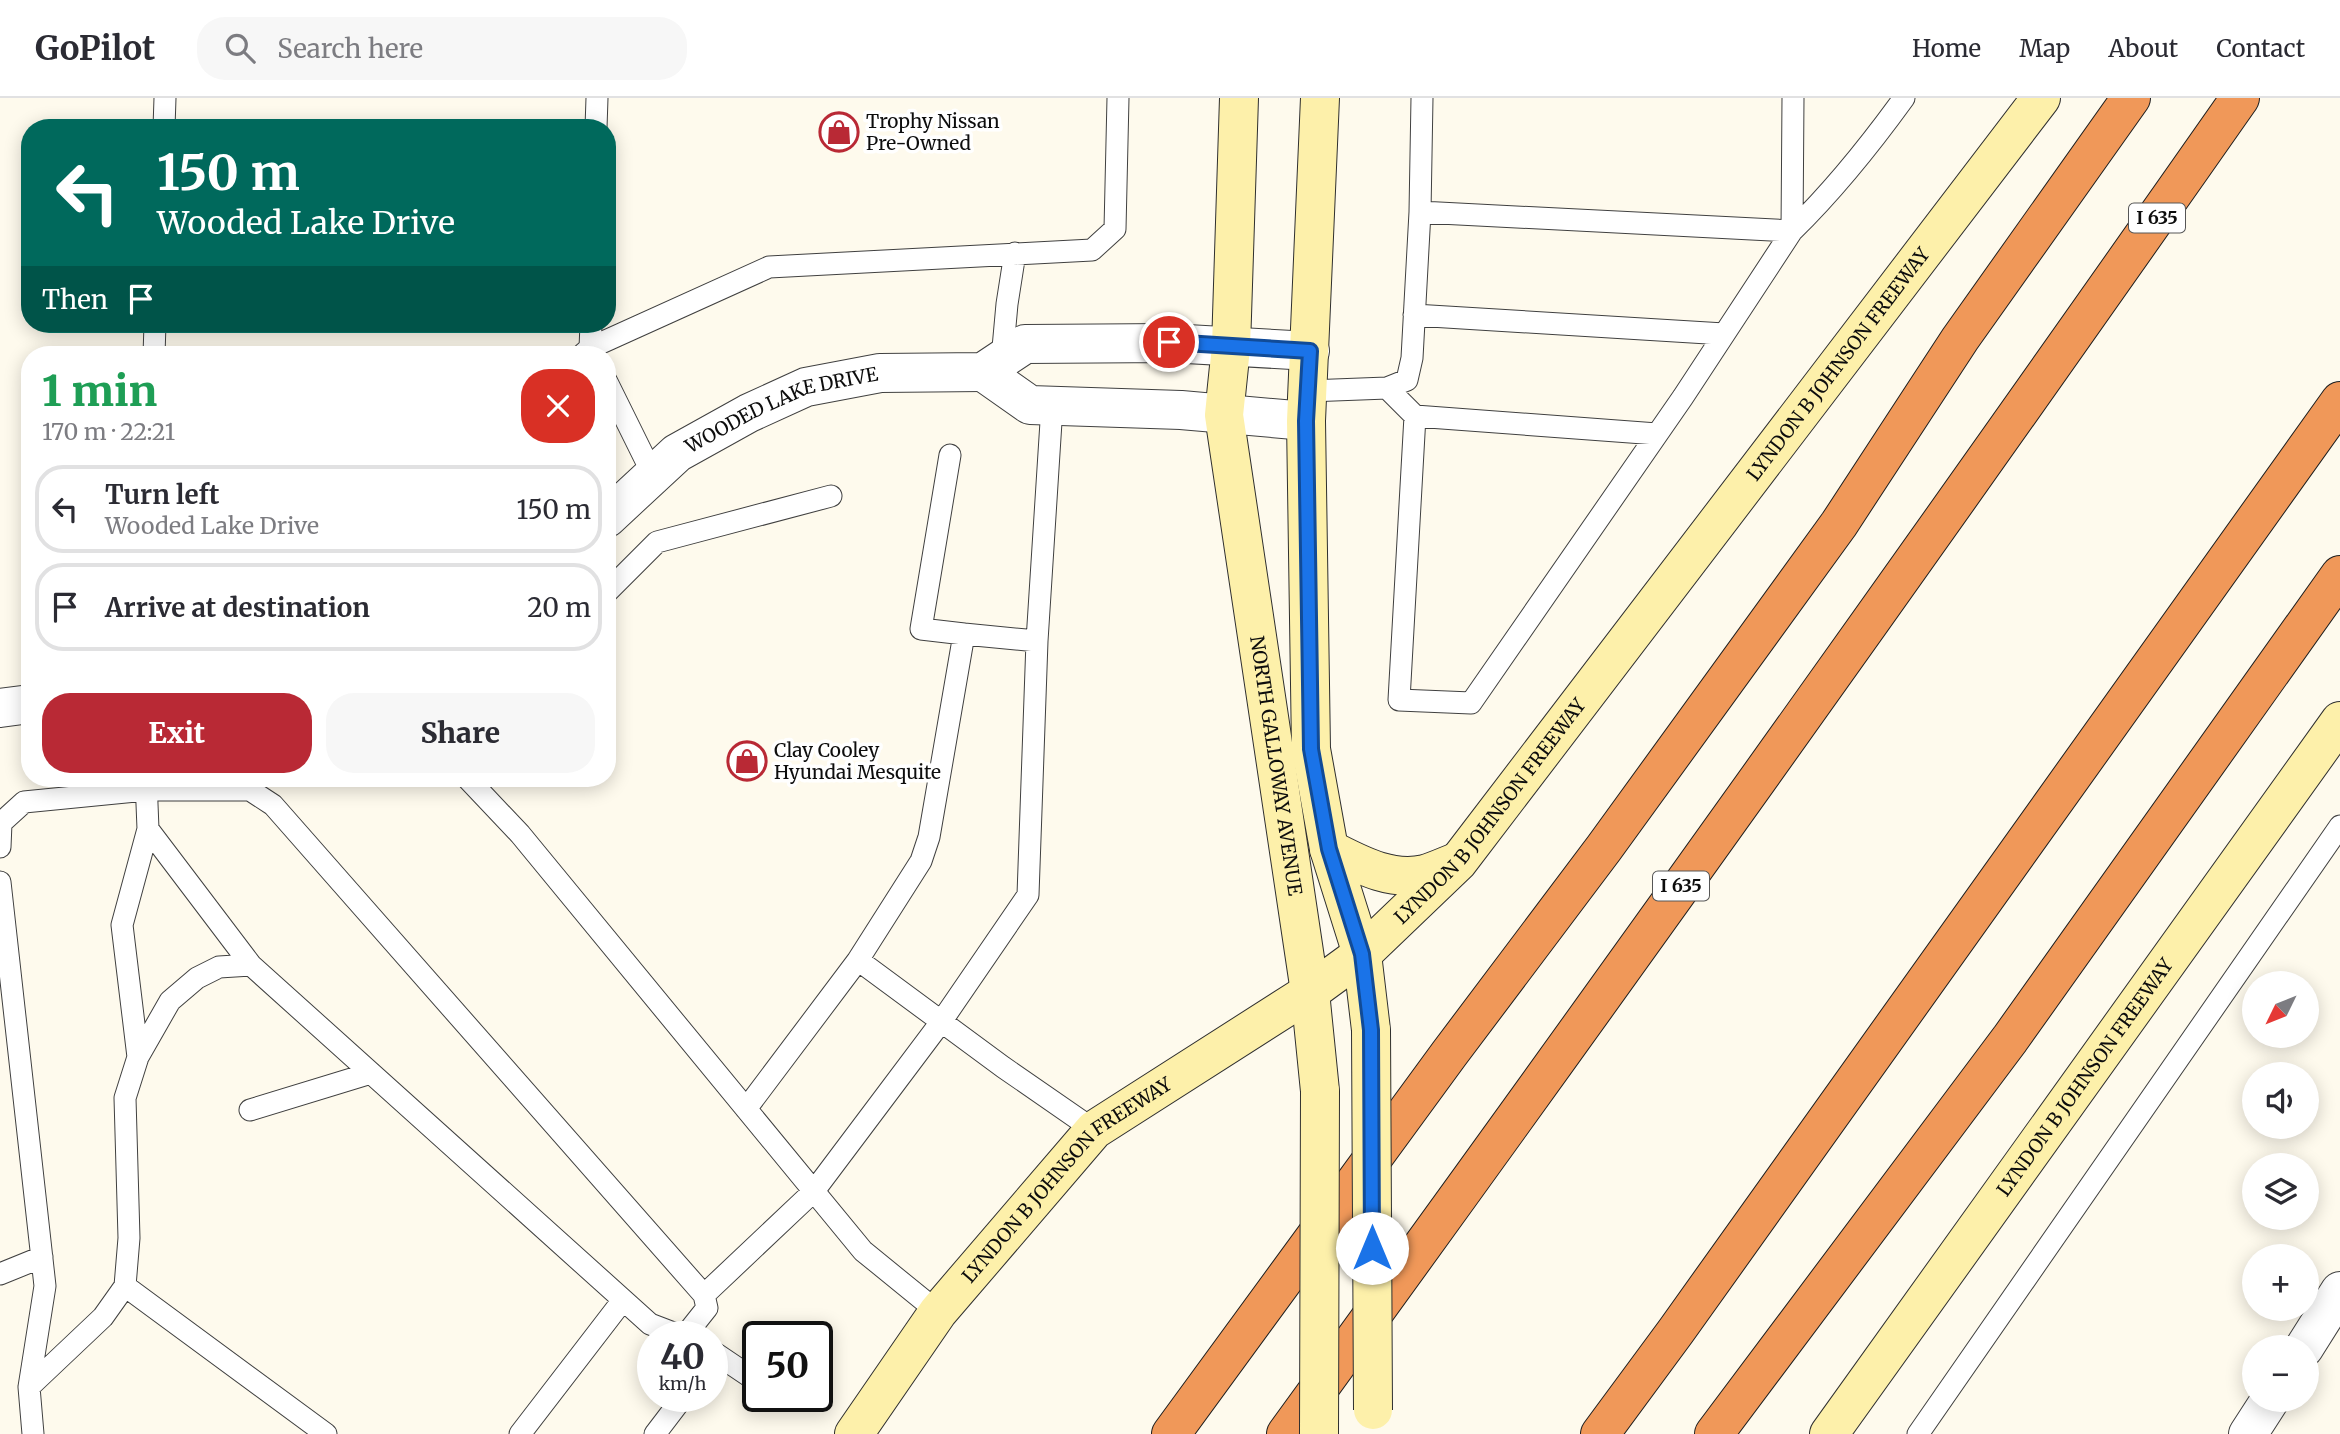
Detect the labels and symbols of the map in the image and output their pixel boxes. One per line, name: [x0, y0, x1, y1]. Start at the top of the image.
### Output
place label: Trophy Nissan Pre-Owned: [866, 109, 1000, 155]
shop icon: Trophy Nissan Pre-Owned: [818, 111, 860, 153]
road number: I 635: [2129, 204, 2185, 232]
street label: LYNDON B JOHNSON FREEWAY: [1741, 242, 1935, 485]
pin: [1139, 312, 1199, 372]
street label: WOODED LAKE DRIVE: [680, 362, 880, 459]
street label: NORTH GALLOWAY AVENUE: [1245, 634, 1307, 897]
street label: LYNDON B JOHNSON FREEWAY: [1389, 693, 1591, 929]
place label: Clay Cooley Hyundai Mesquite: [774, 738, 941, 784]
shop icon: Clay Cooley Hyundai Mesquite: [726, 740, 768, 782]
road number: I 635: [1653, 872, 1709, 900]
street label: LYNDON B JOHNSON FREEWAY: [1991, 953, 2179, 1201]
north arrow: [2242, 971, 2319, 1048]
street label: LYNDON B JOHNSON FREEWAY: [956, 1071, 1177, 1288]
position arrow: [1335, 1211, 1409, 1285]
speed limit sign: 50: [742, 1321, 833, 1412]

